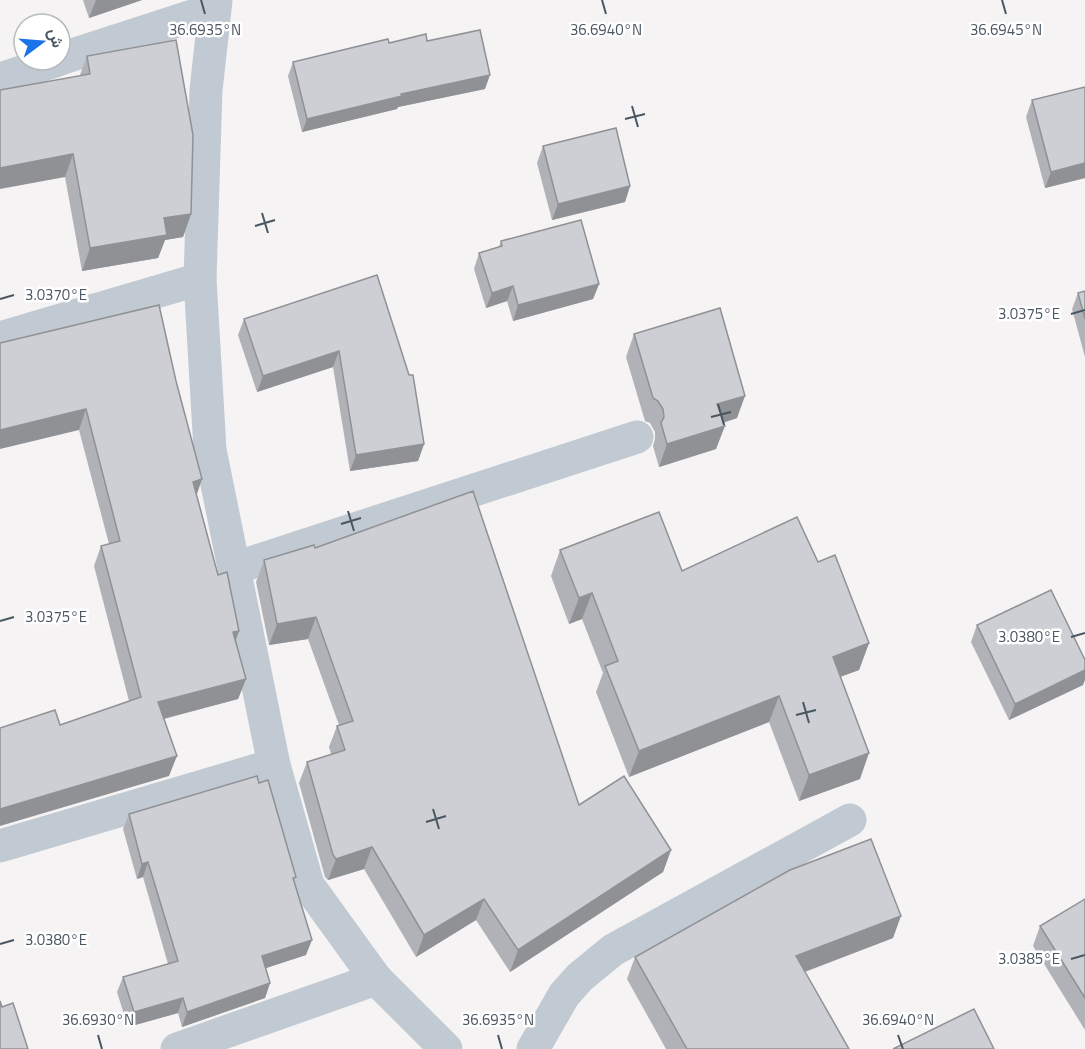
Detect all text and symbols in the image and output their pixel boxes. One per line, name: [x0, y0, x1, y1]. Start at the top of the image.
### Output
north arrow: [12, 12, 72, 72]
text: 36.6935°N: [169, 18, 241, 41]
text: 36.6940°N: [570, 18, 642, 41]
text: 36.6945°N: [970, 18, 1042, 41]
text: ش: [42, 25, 71, 50]
text: 3.0370°E: [25, 283, 87, 306]
text: 3.0375°E: [998, 302, 1060, 325]
text: 3.0375°E: [25, 605, 87, 628]
text: 3.0380°E: [998, 625, 1060, 648]
text: 3.0380°E: [25, 928, 87, 951]
text: 3.0385°E: [998, 947, 1060, 970]
text: 36.6930°N: [62, 1008, 134, 1031]
text: 36.6935°N: [462, 1008, 534, 1031]
text: 36.6940°N: [862, 1008, 934, 1031]

